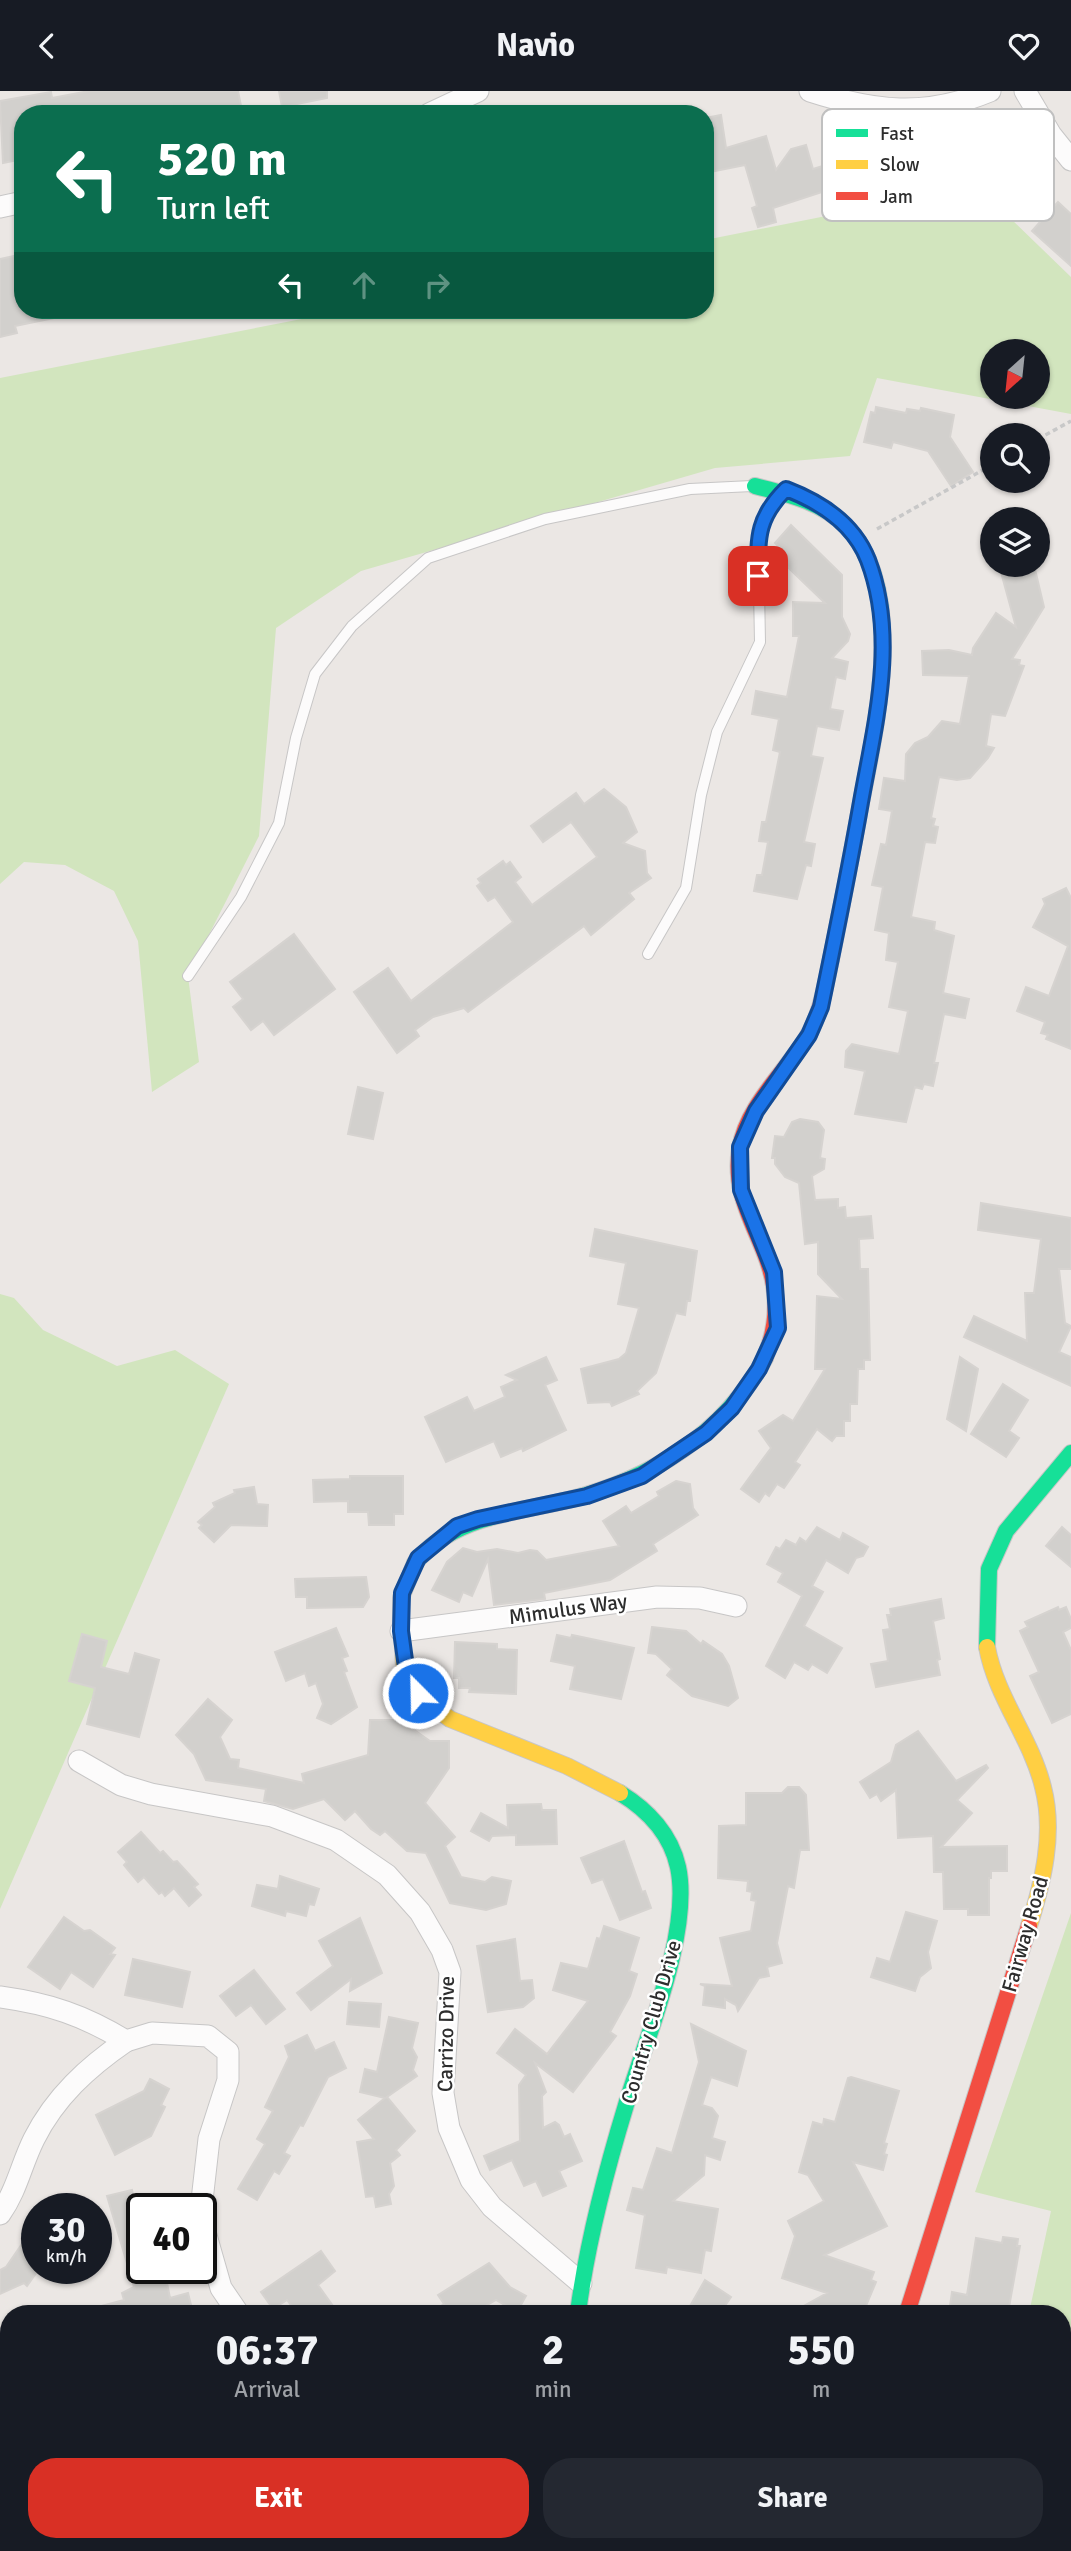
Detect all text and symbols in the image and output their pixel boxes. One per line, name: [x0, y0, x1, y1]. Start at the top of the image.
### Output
text: Navio: [496, 26, 575, 65]
icon: back: [28, 27, 66, 65]
icon: heart: [1005, 27, 1043, 65]
legend: [822, 109, 1054, 221]
text: Fast: [880, 122, 914, 146]
text: 520 m: [157, 129, 287, 189]
icon: left: [42, 133, 133, 224]
text: Slow: [880, 153, 920, 177]
text: Jam: [880, 185, 913, 209]
text: Turn left: [157, 189, 270, 228]
icon: left: [272, 266, 310, 304]
icon: ahead: [345, 266, 383, 304]
icon: right: [418, 266, 456, 304]
north arrow: [980, 339, 1050, 409]
map controls: [980, 339, 1050, 577]
button: search: [980, 423, 1050, 493]
button: layers: [980, 507, 1050, 577]
pin: [728, 546, 788, 606]
icon: arrive: [739, 557, 777, 595]
street label: Mimulus Way: [507, 1588, 629, 1630]
position arrow: [381, 1656, 455, 1730]
street label: Fairway Road: [996, 1873, 1054, 1995]
street label: Country Club Drive: [615, 1937, 687, 2107]
street label: Carrizo Drive: [432, 1976, 460, 2092]
speed limit sign: 40: [126, 2193, 217, 2284]
text: 30: [48, 2208, 85, 2251]
text: km/h: [46, 2245, 87, 2267]
text: 06:37: [216, 2325, 319, 2376]
text: 2: [542, 2325, 564, 2376]
text: 550: [787, 2325, 855, 2376]
text: Arrival: [234, 2375, 300, 2404]
text: min: [534, 2375, 572, 2404]
text: m: [812, 2375, 830, 2404]
button: Exit: [28, 2458, 529, 2538]
button: Share: [543, 2458, 1043, 2538]

